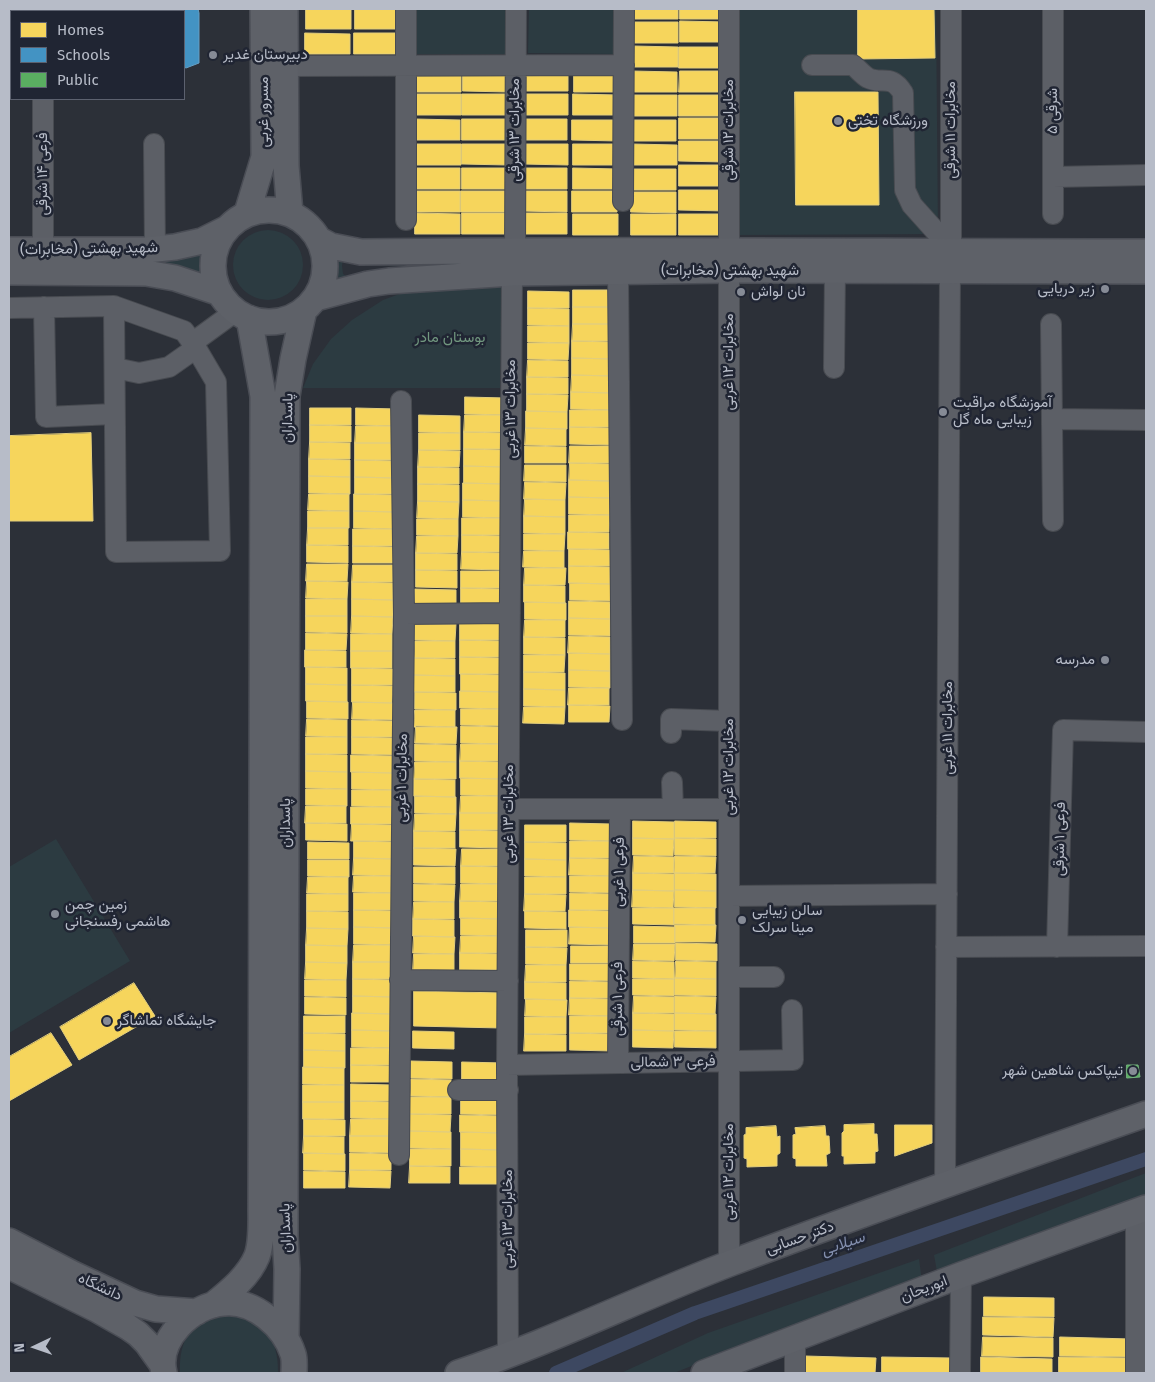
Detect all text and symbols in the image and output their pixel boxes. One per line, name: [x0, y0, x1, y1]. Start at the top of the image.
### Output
legend: [10, 10, 185, 100]
text: Homes: [57, 21, 104, 39]
text: Schools: [57, 46, 110, 64]
place label: دبیرستان غدیر: [223, 46, 308, 64]
marker: دبیرستان غدیر: [207, 49, 219, 61]
text: Public: [57, 71, 99, 89]
street label: مسرور غربی: [255, 77, 273, 147]
street label: مخابرات ۱۳ شرقی: [506, 78, 524, 182]
street label: مخابرات ۱۲ شرقی: [720, 79, 738, 181]
street label: مخابرات ۱۱ شرقی: [942, 81, 960, 179]
street label: شرقی ۵: [1044, 88, 1062, 134]
place label: ورزشگاه تختی: [848, 112, 928, 130]
marker: ورزشگاه تختی: [832, 115, 844, 127]
street label: فرعی ۱۴ شرقی: [34, 132, 52, 216]
street label: شهید بهشتی (مخابرات): [20, 239, 158, 259]
street label: شهید بهشتی (مخابرات): [661, 262, 799, 280]
place label: زیر دریایی: [1038, 280, 1095, 298]
place label: نان لواش: [751, 283, 806, 301]
marker: زیر دریایی: [1099, 283, 1111, 295]
marker: نان لواش: [735, 286, 747, 298]
street label: مخابرات ۱۲ غربی: [720, 314, 738, 410]
park label: بوستان مادر: [415, 329, 485, 347]
street label: مخابرات ۱۳ غربی: [502, 360, 520, 458]
street label: پاسداران: [279, 393, 297, 443]
place label: آموزشگاه مراقبت زیبایی ماه گل: [953, 394, 1052, 429]
marker: آموزشگاه مراقبت زیبایی ماه گل: [937, 406, 949, 418]
place label: مدرسه: [1055, 651, 1095, 669]
marker: مدرسه: [1099, 654, 1111, 666]
street label: مخابرات ۱۱ غربی: [939, 681, 957, 775]
street label: مخابرات ۱۲ غربی: [720, 719, 738, 815]
street label: مخابرات ۱ غربی: [392, 733, 412, 823]
street label: مخابرات ۱۳ غربی: [500, 765, 518, 863]
street label: پاسداران: [277, 798, 295, 848]
street label: فرعی ۱ شرقی: [1050, 802, 1070, 876]
street label: فرعی ۱ غربی: [609, 837, 629, 907]
place label: زمین چمن هاشمی رفسنجانی: [65, 896, 171, 931]
place label: سالن زیبایی مینا سرلک: [752, 902, 822, 937]
marker: زمین چمن هاشمی رفسنجانی: [49, 908, 61, 920]
marker: سالن زیبایی مینا سرلک: [736, 914, 748, 926]
street label: فرعی ۱ شرقی: [609, 962, 627, 1036]
place label: جایشگاه تماشاگر: [117, 1012, 216, 1030]
marker: جایشگاه تماشاگر: [101, 1015, 113, 1027]
street label: فرعی ۳ شمالی: [630, 1052, 716, 1072]
place label: تیپاکس شاهین شهر: [1002, 1062, 1123, 1080]
marker: تیپاکس شاهین شهر: [1127, 1065, 1139, 1077]
street label: مخابرات ۱۲ غربی: [720, 1124, 738, 1220]
street label: مخابرات ۱۳ غربی: [499, 1170, 517, 1268]
street label: پاسداران: [276, 1203, 296, 1253]
street label: دکتر حسابی: [764, 1217, 836, 1259]
water label: سیلابی: [819, 1228, 867, 1260]
street label: دانشگاه: [75, 1269, 125, 1305]
street label: ابوریحان: [898, 1272, 950, 1306]
north arrow: [10, 1322, 60, 1372]
text: N: [11, 1343, 28, 1353]

